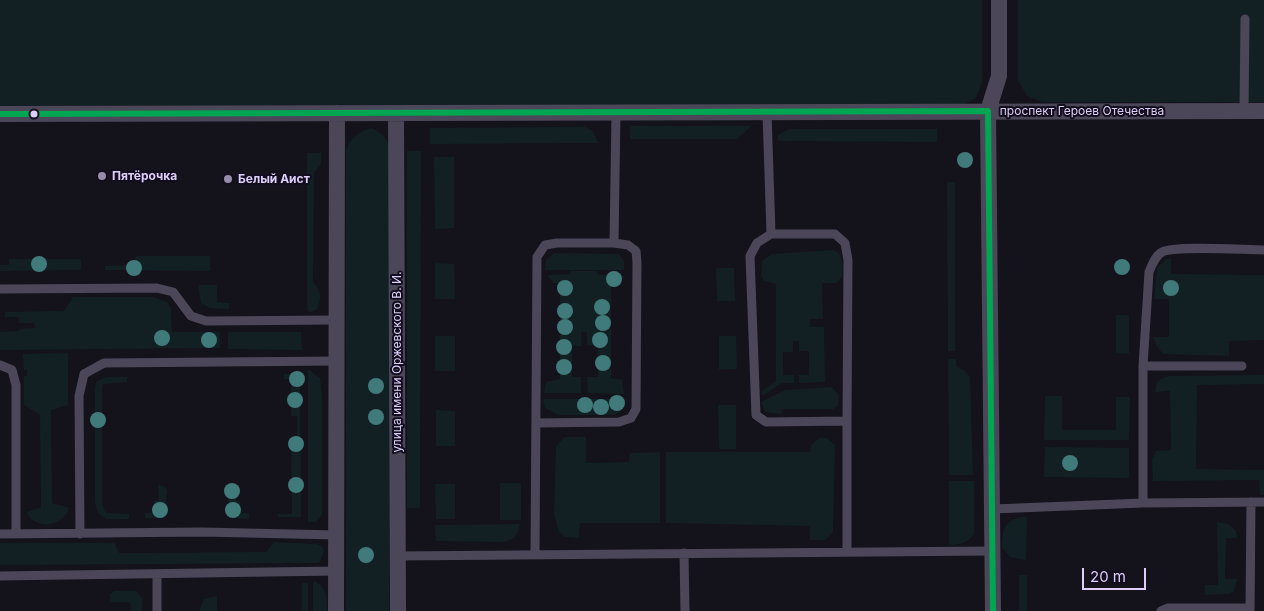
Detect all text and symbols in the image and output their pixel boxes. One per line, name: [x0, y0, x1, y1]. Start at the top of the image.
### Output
street label: проспект Героев Отечества: [1000, 104, 1164, 118]
unlabelled marker: [29, 109, 39, 119]
place label: Пятёрочка: [112, 169, 177, 183]
marker: Пятёрочка: [96, 170, 108, 182]
place label: Белый Аист: [238, 172, 310, 186]
marker: Белый Аист: [222, 173, 234, 185]
street label: улица имени Оржевского В. И.: [390, 272, 404, 452]
scale bar: [1084, 558, 1148, 590]
text: 20 m: [1090, 567, 1126, 586]

